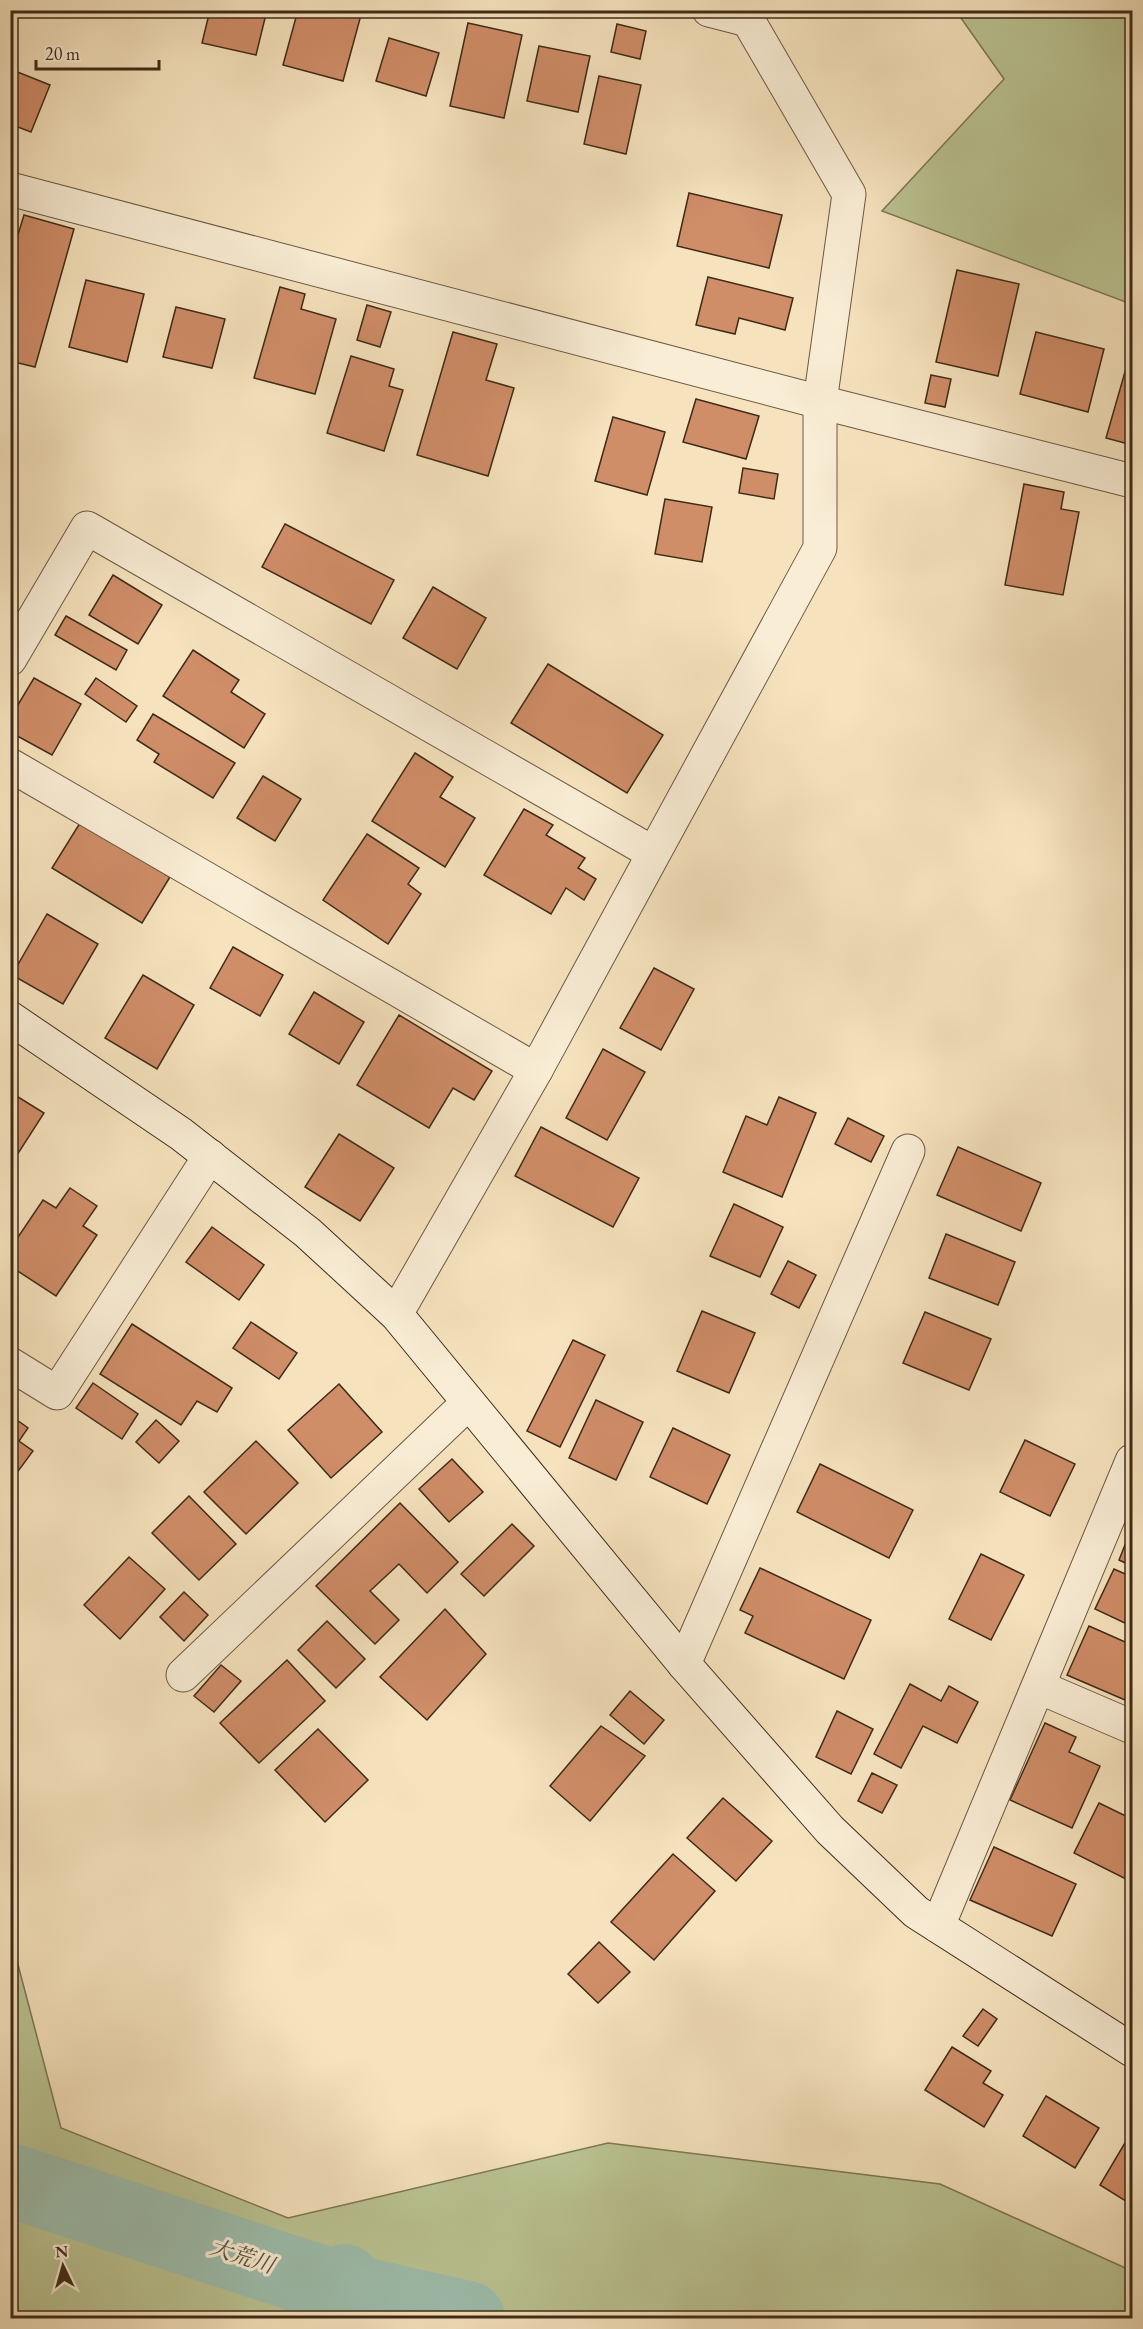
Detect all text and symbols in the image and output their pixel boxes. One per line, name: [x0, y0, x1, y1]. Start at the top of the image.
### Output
scale bar: [36, 33, 159, 71]
text: 20 m: [45, 42, 80, 65]
water label: 大荒川: [206, 2232, 280, 2281]
north arrow: [33, 2236, 93, 2296]
text: N: [54, 2241, 69, 2263]

